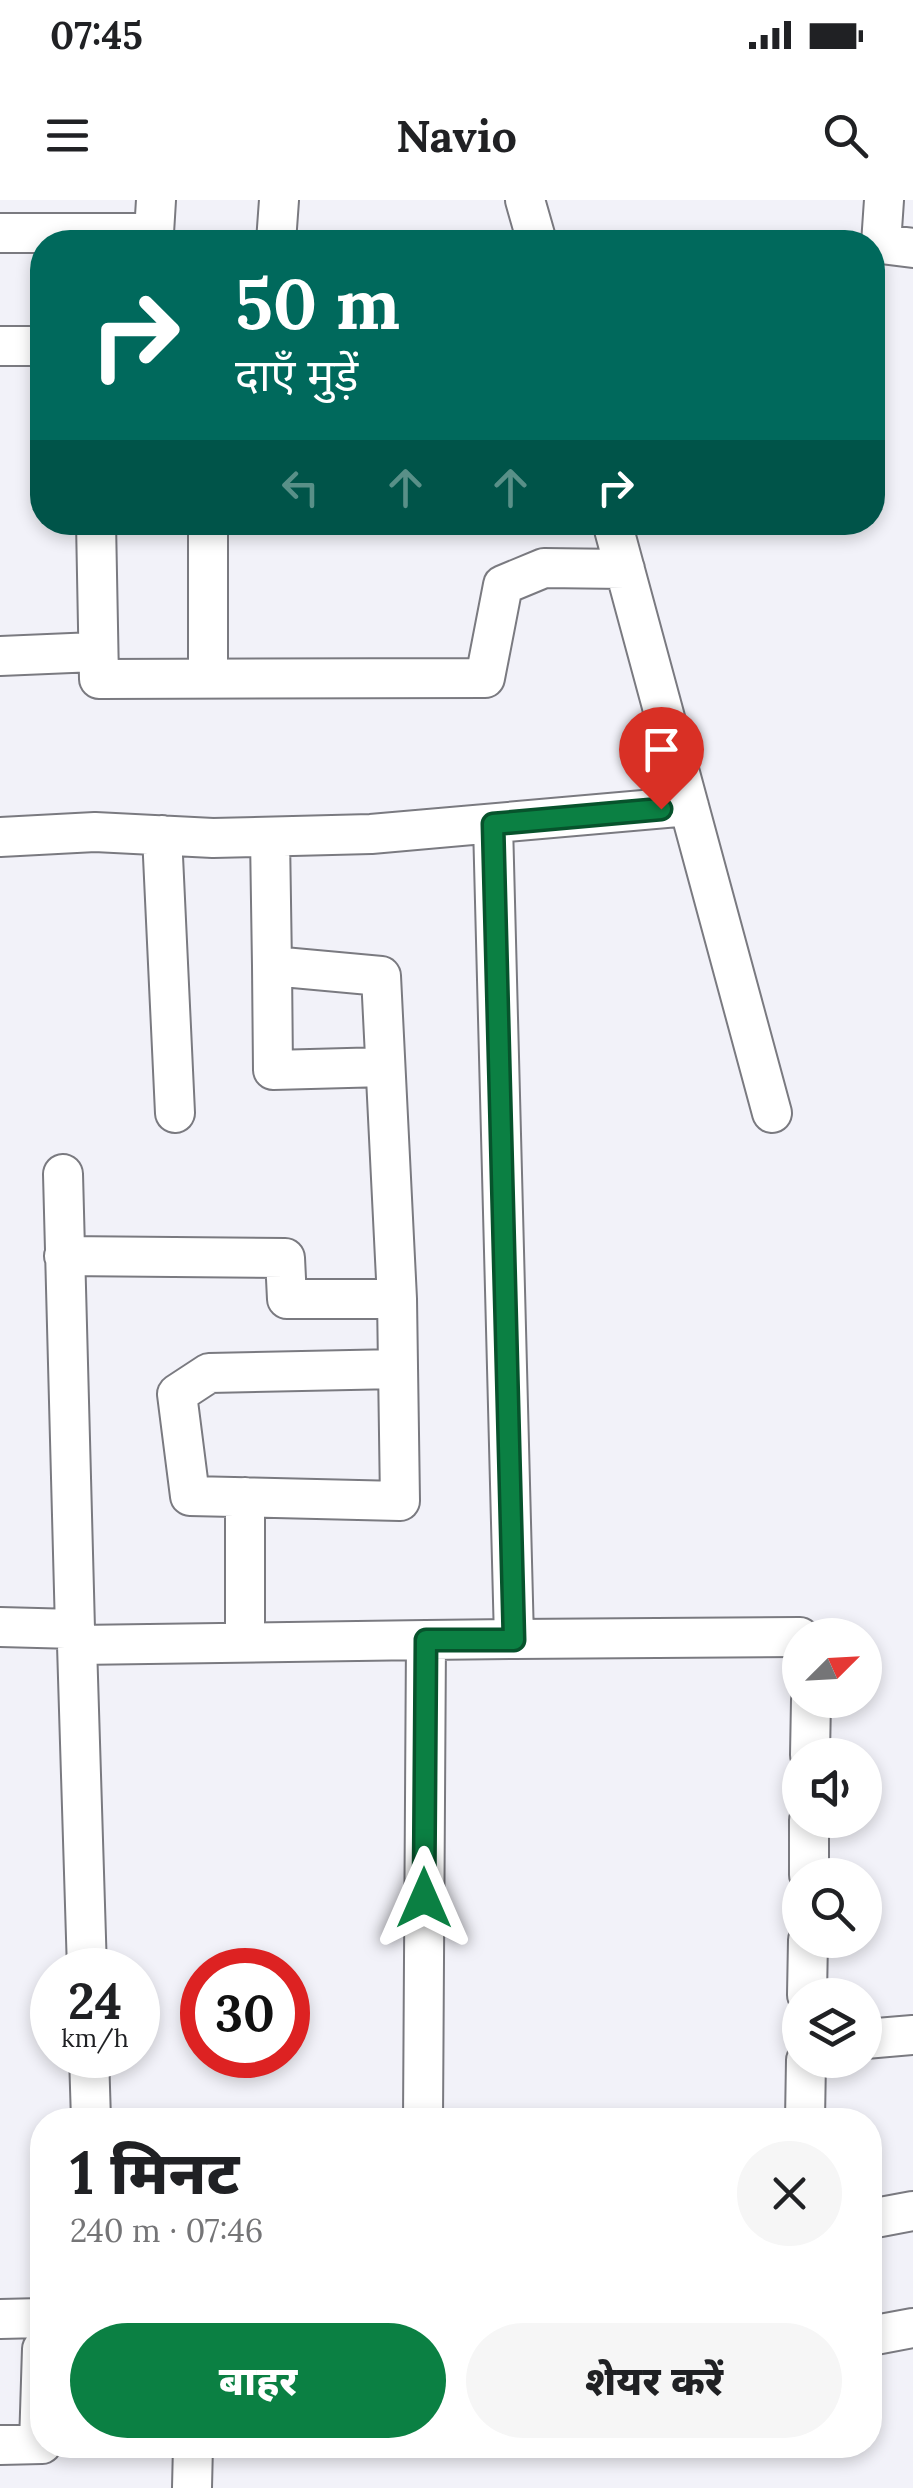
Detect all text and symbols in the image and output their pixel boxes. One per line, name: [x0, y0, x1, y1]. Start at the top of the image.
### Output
text: 07:45: [50, 11, 143, 59]
text: Navio: [396, 107, 517, 164]
icon: menu: [40, 108, 95, 163]
icon: search: [818, 108, 873, 163]
text: 50 m: [235, 259, 400, 348]
icon: right: [70, 270, 200, 400]
text: दाएँ मुड़ें: [235, 346, 358, 403]
icon: left: [273, 460, 328, 515]
icon: ahead: [378, 460, 433, 515]
icon: ahead: [483, 460, 538, 515]
icon: right: [588, 460, 643, 515]
pin: [619, 707, 704, 810]
icon: arrive: [634, 722, 689, 777]
north arrow: [782, 1618, 882, 1718]
map controls: [782, 1618, 882, 2078]
button: sound: [782, 1738, 882, 1838]
position arrow: [372, 1846, 476, 1950]
button: search: [782, 1858, 882, 1958]
speed limit sign: 30: [180, 1948, 310, 2078]
text: 24: [68, 1969, 122, 2033]
button: layers: [782, 1978, 882, 2078]
text: km/h: [61, 2022, 129, 2054]
text: 1 मिनट: [70, 2134, 239, 2210]
button: close: [737, 2141, 842, 2246]
text: 240 m · 07:46: [70, 2210, 263, 2251]
button: बाहर: [70, 2323, 446, 2438]
button: शेयर करें: [466, 2323, 842, 2438]

